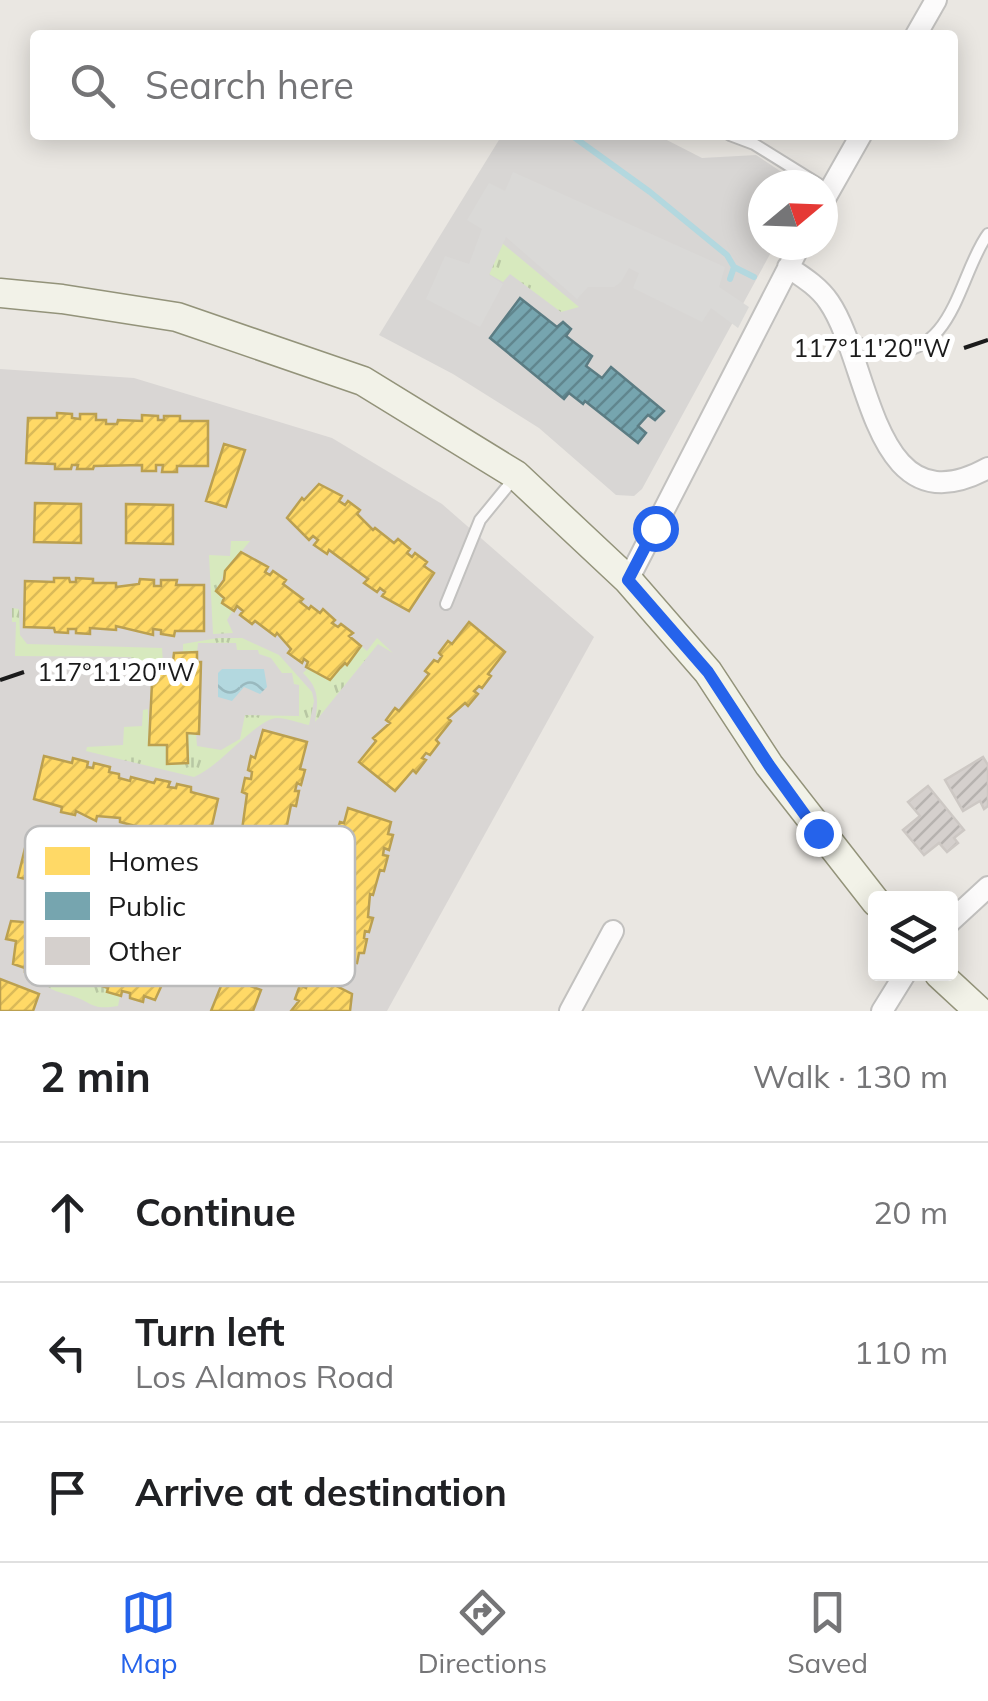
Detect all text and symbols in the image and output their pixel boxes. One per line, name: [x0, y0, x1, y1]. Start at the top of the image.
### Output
search box: [30, 30, 958, 140]
icon: search: [65, 58, 120, 113]
text: Search here: [145, 61, 354, 109]
north arrow: [748, 170, 838, 260]
text: 117°11'20"W: [793, 332, 951, 363]
route start: [633, 506, 679, 552]
text: 117°11'20"W: [37, 656, 195, 687]
route end: [796, 811, 842, 857]
legend: [25, 826, 355, 986]
text: Homes: [108, 843, 199, 878]
text: Public: [108, 888, 186, 923]
map controls: [868, 891, 958, 981]
button: layers: [868, 891, 958, 981]
text: Other: [108, 933, 182, 968]
text: 2 min: [40, 1050, 151, 1103]
text: Walk · 130 m: [753, 1056, 948, 1096]
icon: ahead: [40, 1185, 95, 1240]
text: Continue: [135, 1188, 296, 1236]
text: 20 m: [873, 1192, 948, 1232]
text: Turn left: [135, 1308, 285, 1356]
icon: left: [40, 1325, 95, 1380]
text: 110 m: [854, 1332, 948, 1372]
text: Los Alamos Road: [135, 1356, 394, 1396]
icon: arrive: [40, 1465, 95, 1520]
text: Arrive at destination: [135, 1468, 507, 1516]
tab: Map: [120, 1585, 178, 1680]
tab: Directions: [418, 1585, 547, 1680]
tab: Saved: [787, 1585, 868, 1680]

